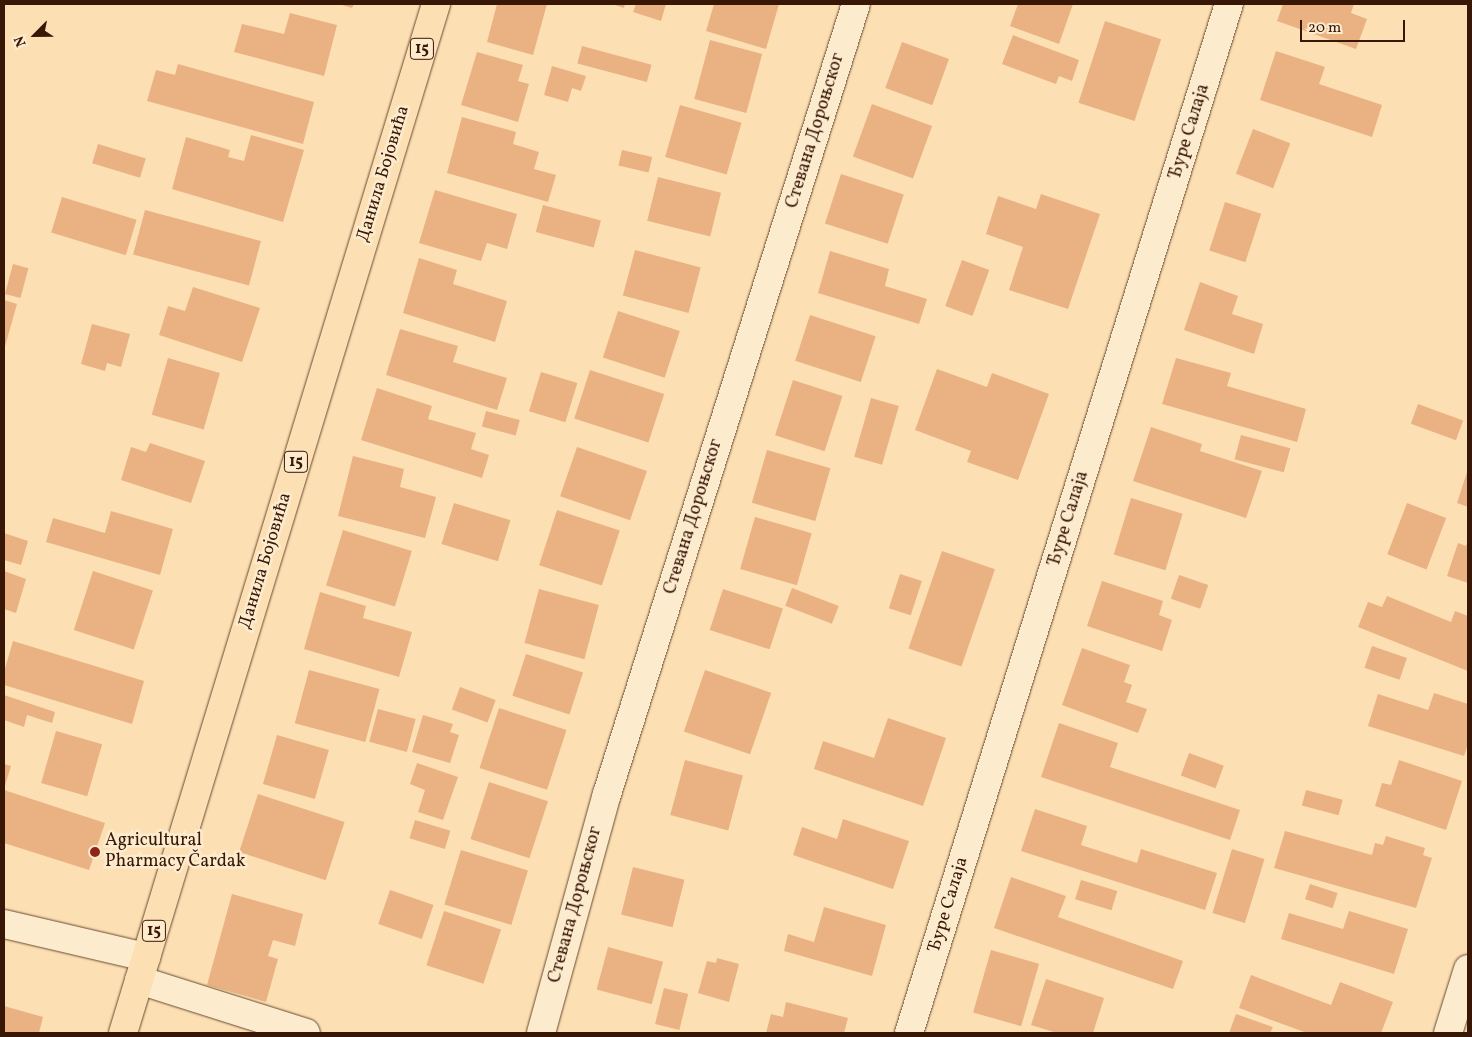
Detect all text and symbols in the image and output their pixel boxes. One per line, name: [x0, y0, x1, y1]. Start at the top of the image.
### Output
north arrow: [10, 10, 60, 60]
scale bar: [1302, 10, 1407, 42]
text: 20 m: [1308, 18, 1341, 39]
text: N: [10, 33, 31, 49]
road number: 15: [410, 36, 434, 62]
street label: Стевана Дороњског: [782, 51, 850, 211]
street label: Ђуре Салаја: [1165, 81, 1215, 183]
street label: Данила Бојовића: [353, 103, 415, 245]
street label: Стевана Дороњског: [660, 437, 728, 597]
road number: 15: [284, 448, 308, 476]
street label: Ђуре Салаја: [1044, 468, 1094, 570]
street label: Данила Бојовића: [235, 490, 297, 632]
street label: Стевана Дороњског: [545, 824, 607, 986]
place label: Agricultural Pharmacy Čardak: [105, 831, 246, 874]
marker: Agricultural Pharmacy Čardak: [89, 846, 101, 858]
street label: Ђуре Салаја: [924, 854, 974, 956]
road number: 15: [142, 918, 166, 944]

